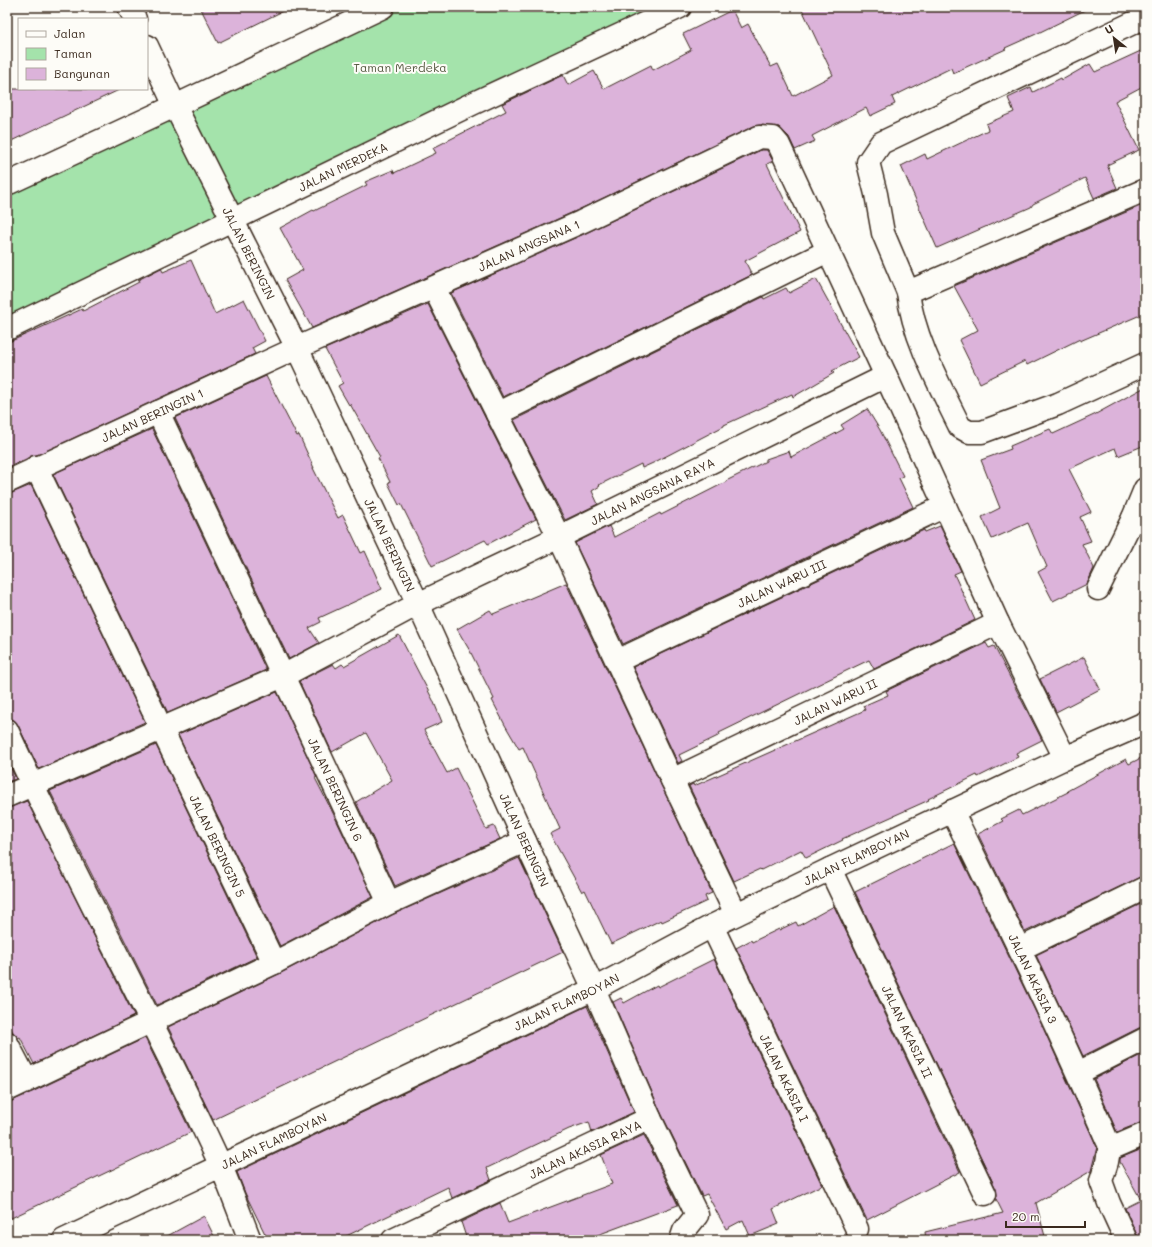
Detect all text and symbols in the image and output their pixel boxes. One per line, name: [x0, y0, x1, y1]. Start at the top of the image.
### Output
legend: [18, 18, 148, 90]
north arrow: [1094, 18, 1134, 58]
text: U: [1102, 20, 1116, 37]
text: Jalan: [54, 25, 85, 41]
text: Taman: [54, 45, 92, 61]
park label: Taman Merdeka: [353, 59, 447, 75]
text: Bangunan: [54, 65, 110, 81]
street label: JALAN MERDEKA: [296, 138, 390, 195]
street label: JALAN BERINGIN: [219, 204, 279, 302]
street label: JALAN ANGSANA 1: [475, 216, 582, 275]
street label: JALAN BERINGIN 1: [99, 384, 206, 445]
street label: JALAN ANGSANA RAYA: [587, 454, 717, 528]
street label: JALAN BERINGIN: [361, 496, 419, 594]
street label: JALAN WARU III: [735, 555, 829, 611]
street label: JALAN WARU II: [791, 674, 880, 728]
street label: JALAN BERINGIN 6: [305, 735, 367, 844]
street label: JALAN BERINGIN: [496, 790, 553, 889]
street label: JALAN BERINGIN 5: [186, 792, 249, 900]
street label: JALAN FLAMBOYAN: [801, 825, 911, 889]
street label: JALAN AKASIA 3: [1005, 931, 1061, 1026]
street label: JALAN FLAMBOYAN: [511, 969, 622, 1034]
street label: JALAN AKASIA II: [879, 982, 936, 1080]
street label: JALAN AKASIA I: [757, 1031, 812, 1124]
street label: JALAN FLAMBOYAN: [218, 1109, 329, 1173]
street label: JALAN AKASIA RAYA: [526, 1116, 644, 1182]
scale bar: [1006, 1203, 1085, 1229]
text: 20 m: [1012, 1208, 1040, 1224]

